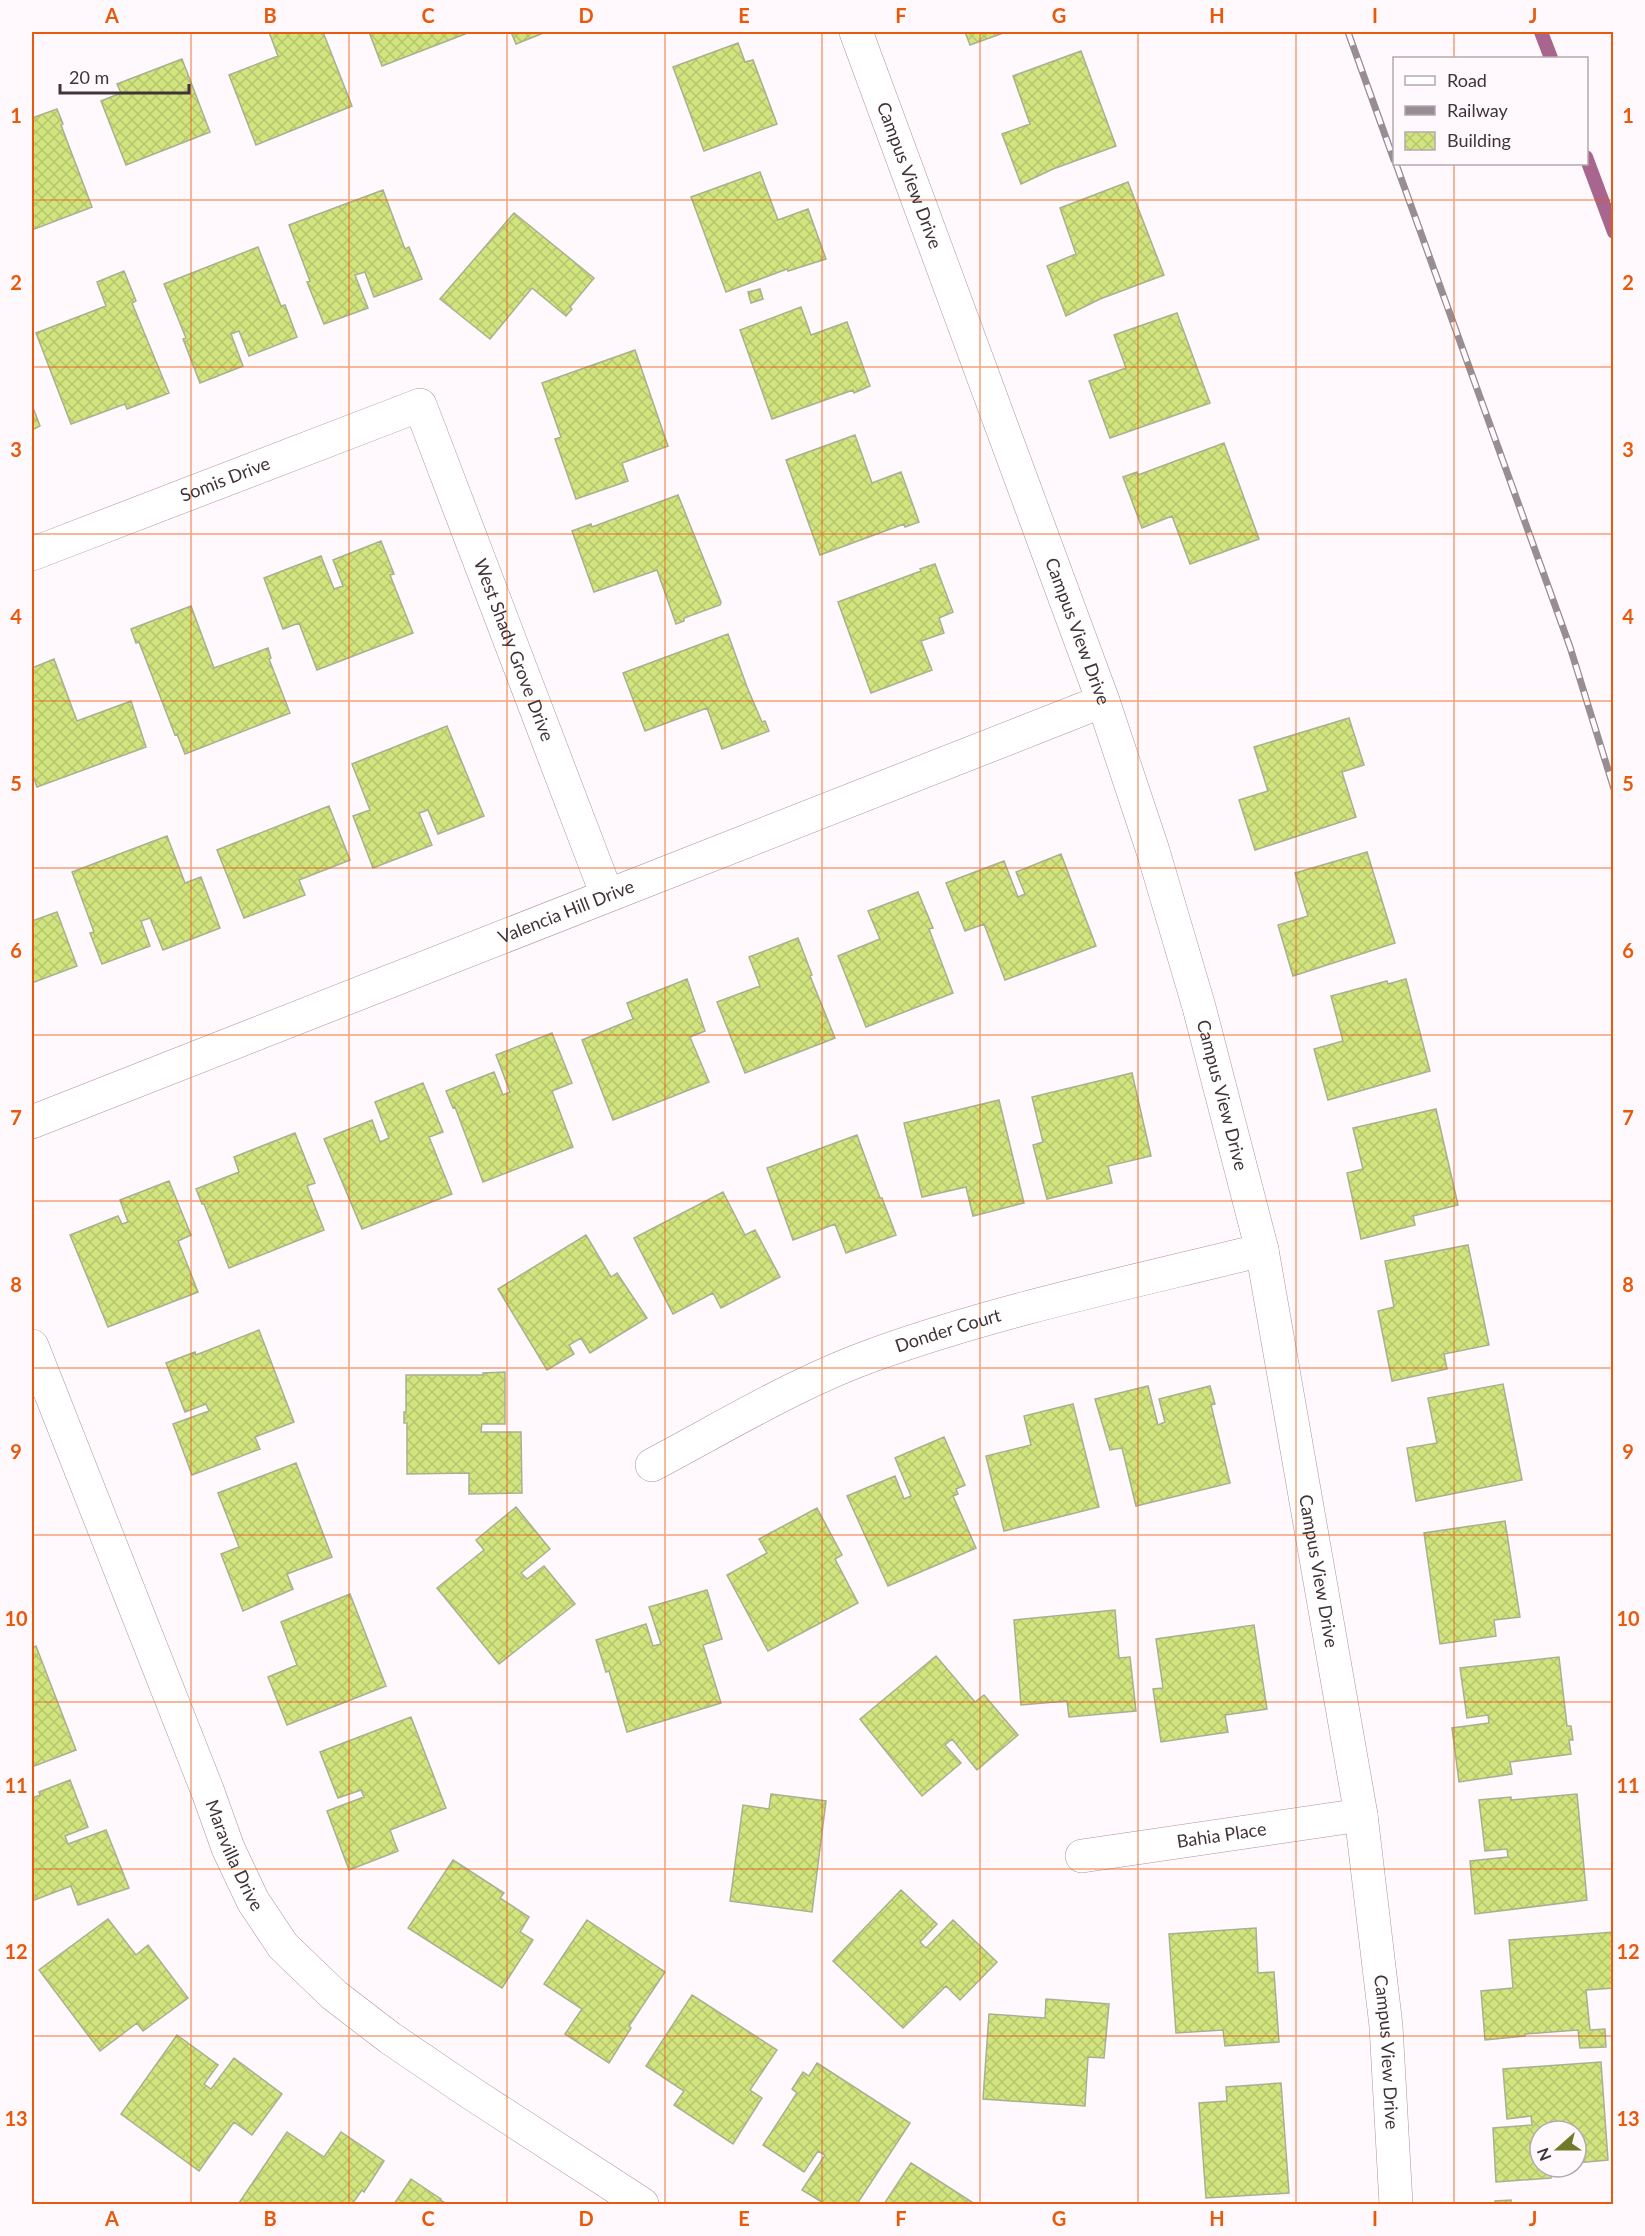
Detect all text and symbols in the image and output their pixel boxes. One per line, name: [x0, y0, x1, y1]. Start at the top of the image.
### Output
text: A: [104, 3, 119, 27]
text: B: [263, 3, 277, 27]
text: C: [421, 3, 435, 27]
text: D: [578, 3, 594, 27]
text: E: [738, 3, 750, 27]
text: F: [895, 3, 907, 27]
text: G: [1052, 3, 1066, 27]
text: H: [1209, 3, 1225, 27]
text: I: [1372, 3, 1378, 27]
text: J: [1529, 3, 1537, 27]
scale bar: [60, 57, 189, 95]
legend: [1393, 57, 1588, 165]
text: 20 m: [69, 66, 109, 88]
text: Road: [1447, 69, 1487, 91]
street label: Campus View Drive: [873, 99, 947, 252]
text: Railway: [1447, 99, 1508, 121]
text: 1: [10, 103, 22, 127]
text: 1: [1622, 103, 1634, 127]
text: Building: [1447, 129, 1511, 151]
text: 2: [10, 270, 22, 294]
text: 2: [1622, 270, 1634, 294]
text: 3: [10, 437, 22, 461]
text: 3: [1622, 437, 1634, 461]
street label: Somis Drive: [177, 452, 273, 506]
street label: West Shady Grove Drive: [470, 555, 559, 744]
street label: Campus View Drive: [1041, 555, 1115, 708]
text: 4: [10, 604, 22, 628]
text: 4: [1622, 604, 1634, 628]
text: 5: [10, 771, 22, 795]
text: 5: [1622, 771, 1634, 795]
street label: Valencia Hill Drive: [495, 874, 637, 948]
text: 6: [10, 938, 22, 962]
text: 6: [1622, 938, 1634, 962]
street label: Campus View Drive: [1193, 1017, 1253, 1173]
text: 7: [10, 1105, 22, 1129]
text: 7: [1622, 1105, 1634, 1129]
text: 8: [10, 1272, 22, 1296]
text: 8: [1622, 1272, 1634, 1296]
street label: Donder Court: [892, 1303, 1004, 1357]
text: 9: [10, 1439, 22, 1463]
text: 9: [1622, 1439, 1634, 1463]
street label: Campus View Drive: [1295, 1493, 1343, 1649]
text: 10: [4, 1606, 28, 1630]
text: 10: [1616, 1606, 1640, 1630]
text: 11: [4, 1773, 28, 1797]
text: 11: [1616, 1773, 1640, 1797]
street label: Maravilla Drive: [202, 1796, 269, 1915]
street label: Bahia Place: [1175, 1817, 1268, 1852]
text: 12: [4, 1939, 28, 1963]
text: 12: [1616, 1939, 1640, 1963]
street label: Campus View Drive: [1370, 1973, 1404, 2130]
text: 13: [4, 2106, 28, 2130]
text: 13: [1616, 2106, 1640, 2130]
north arrow: [1528, 2119, 1588, 2179]
text: N: [1532, 2145, 1555, 2164]
text: A: [104, 2206, 119, 2230]
text: B: [263, 2206, 277, 2230]
text: C: [421, 2206, 435, 2230]
text: D: [578, 2206, 594, 2230]
text: E: [738, 2206, 750, 2230]
text: F: [895, 2206, 907, 2230]
text: G: [1052, 2206, 1066, 2230]
text: H: [1209, 2206, 1225, 2230]
text: I: [1372, 2206, 1378, 2230]
text: J: [1529, 2206, 1537, 2230]

